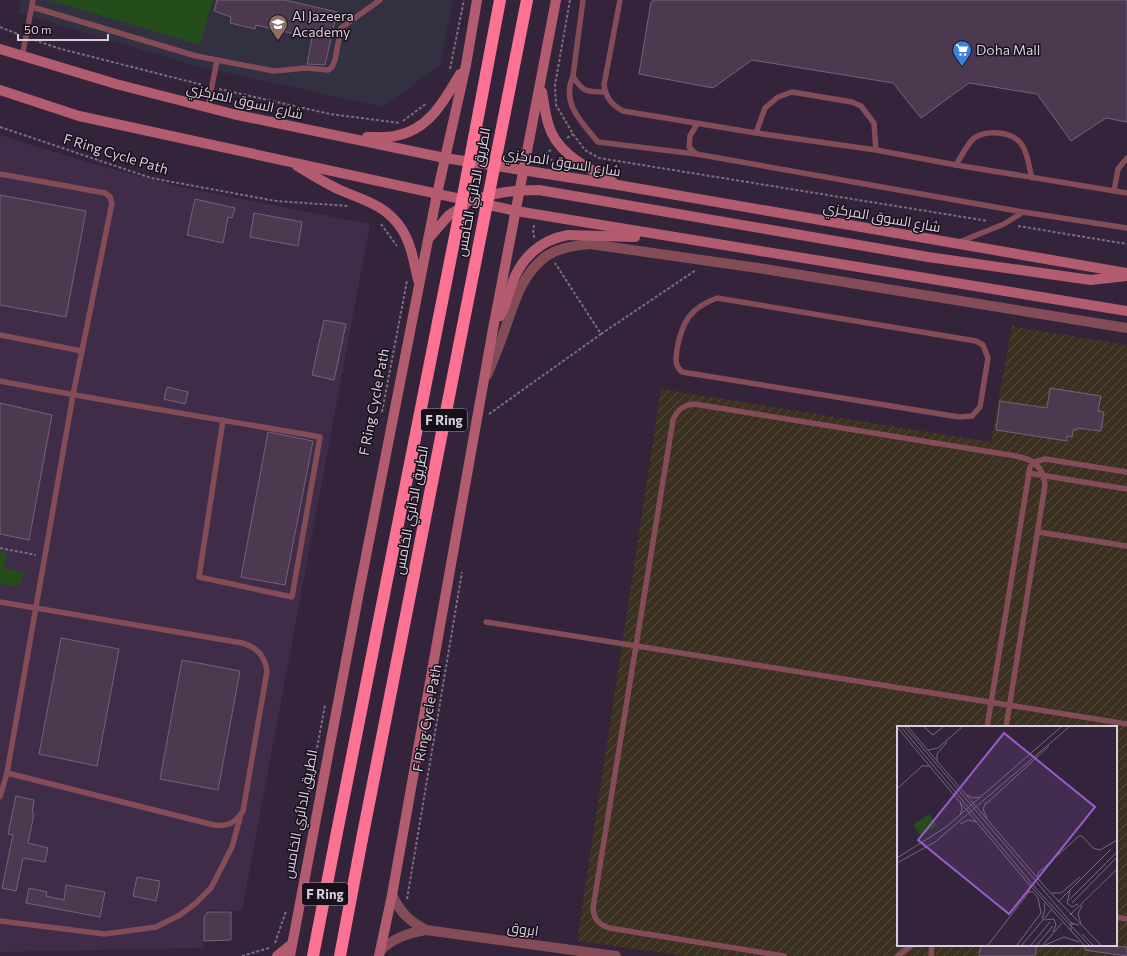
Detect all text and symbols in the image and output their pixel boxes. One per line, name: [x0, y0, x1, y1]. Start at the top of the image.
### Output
place label: Al Jazeera Academy: [292, 7, 354, 40]
school or university icon: Al Jazeera Academy: [267, 13, 289, 41]
scale bar: [18, 16, 108, 42]
text: 50 m: [24, 22, 52, 36]
supermarket icon: Doha Mall: [951, 39, 973, 67]
place label: Doha Mall: [976, 41, 1040, 58]
street label: شارع السوق المركزي: [184, 79, 305, 126]
street label: الطريق الدائري الخامس: [452, 126, 497, 259]
street label: F Ring Cycle Path: [62, 130, 171, 178]
street label: شارع السوق المركزي: [501, 144, 622, 183]
street label: شارع السوق المركزي: [821, 198, 942, 239]
street label: F Ring Cycle Path: [355, 347, 392, 457]
road number: F Ring: [421, 409, 467, 431]
street label: الطريق الدائري الخامس: [390, 444, 435, 577]
street label: F Ring Cycle Path: [409, 663, 444, 773]
inset map: [897, 726, 1117, 946]
street label: الطريق الدائري الخامس: [279, 748, 324, 881]
road number: F Ring: [302, 883, 348, 905]
street label: ابروق: [506, 918, 540, 940]

